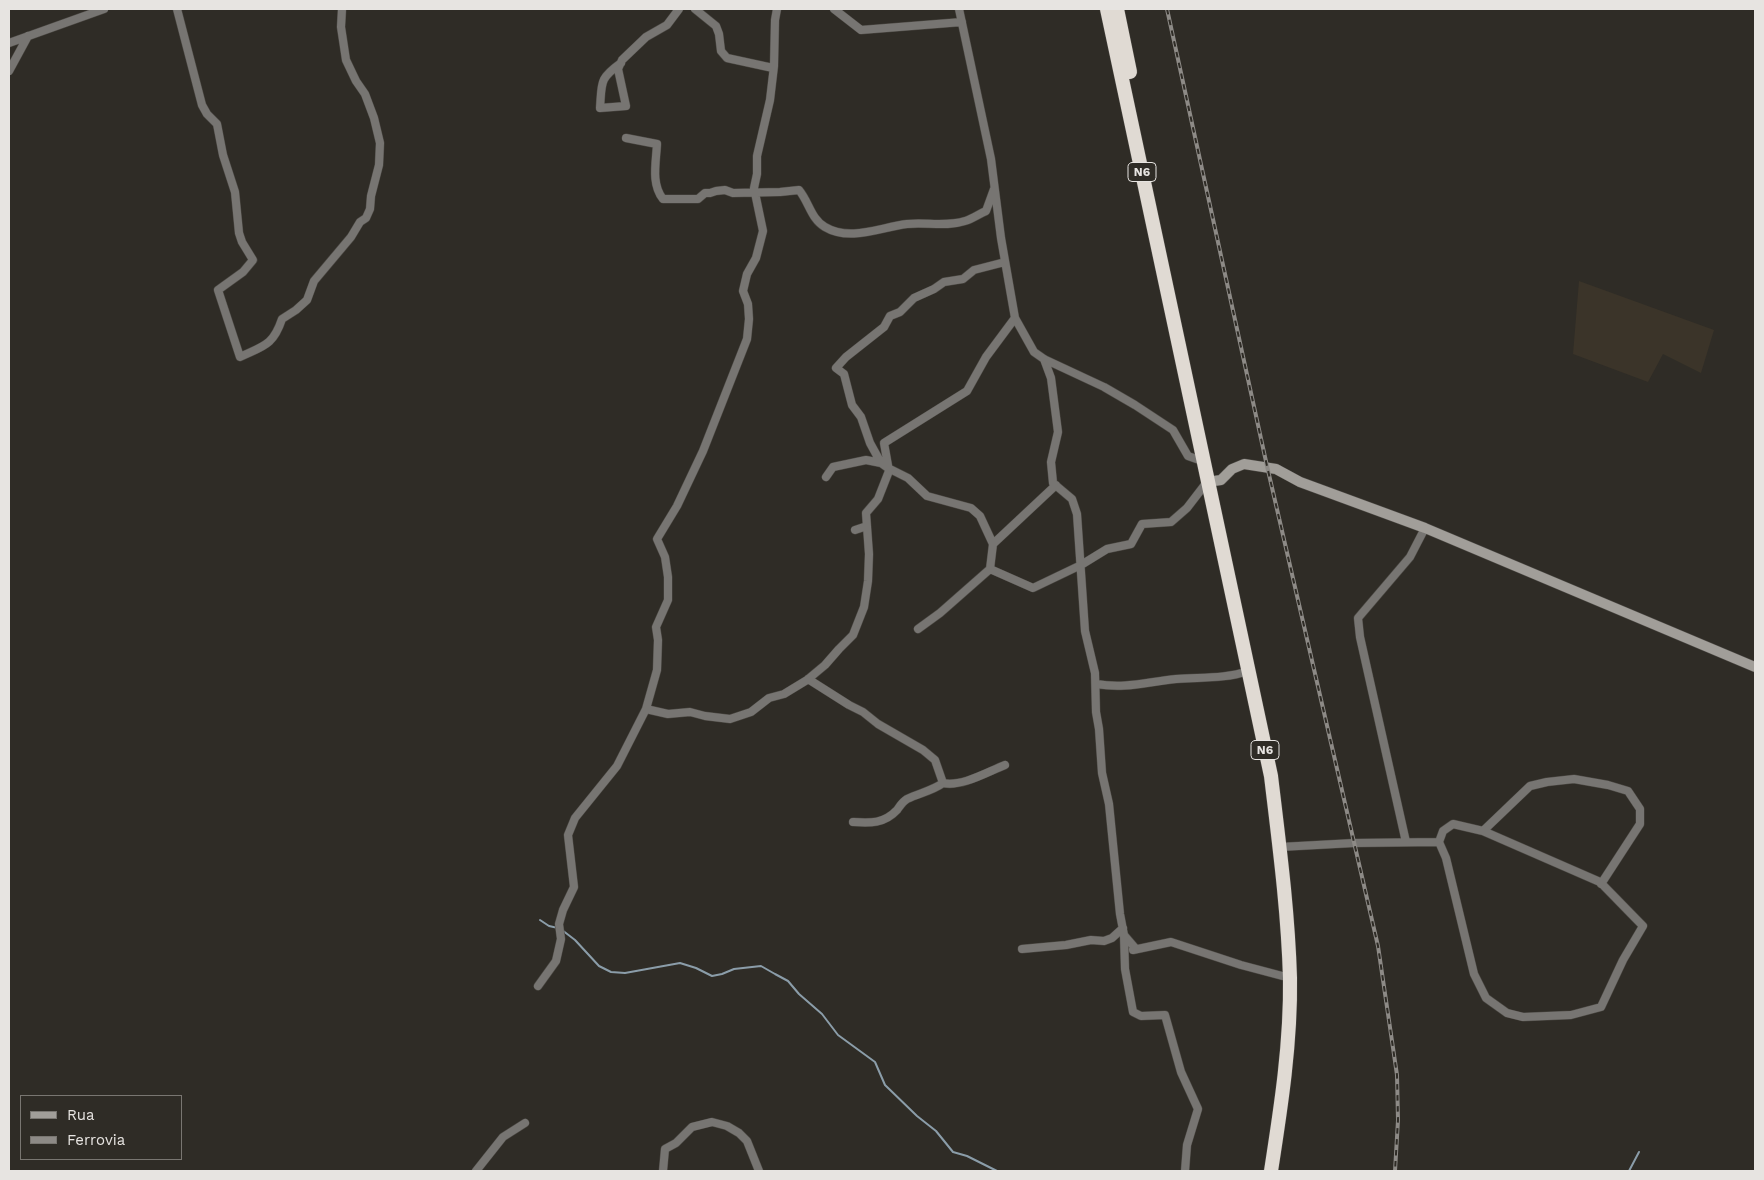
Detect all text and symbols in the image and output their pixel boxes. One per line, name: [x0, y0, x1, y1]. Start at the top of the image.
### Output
road number: N6: [1128, 162, 1156, 182]
road number: N6: [1251, 740, 1279, 760]
legend: [20, 1095, 182, 1160]
text: Rua: [67, 1106, 95, 1124]
text: Ferrovia: [67, 1131, 125, 1149]

